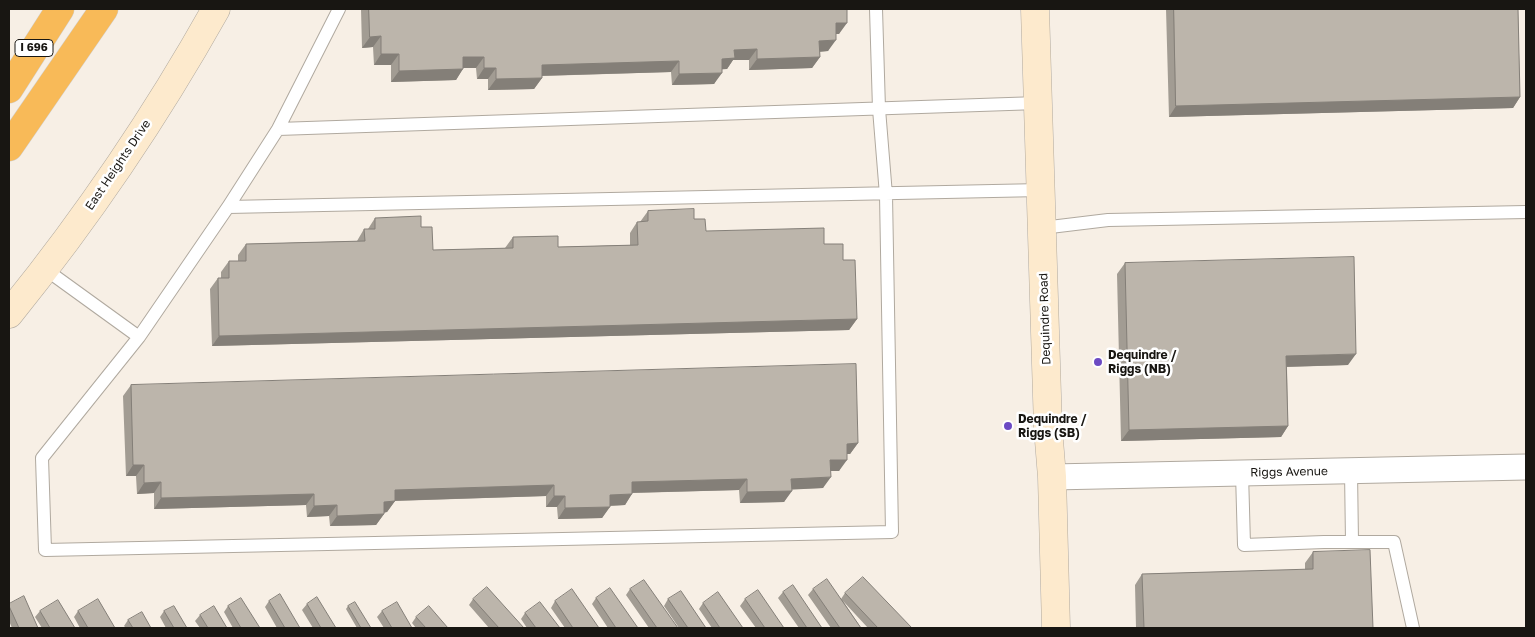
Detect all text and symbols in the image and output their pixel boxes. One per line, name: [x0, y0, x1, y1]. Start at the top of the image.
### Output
road number: I 696: [15, 40, 53, 56]
street label: East Heights Drive: [82, 117, 154, 213]
street label: Dequindre Road: [1036, 273, 1054, 365]
place label: Dequindre / Riggs (NB): [1108, 348, 1176, 376]
marker: Dequindre / Riggs (NB): [1092, 356, 1104, 368]
place label: Dequindre / Riggs (SB): [1018, 412, 1086, 440]
marker: Dequindre / Riggs (SB): [1002, 420, 1014, 432]
street label: Riggs Avenue: [1250, 464, 1328, 480]

